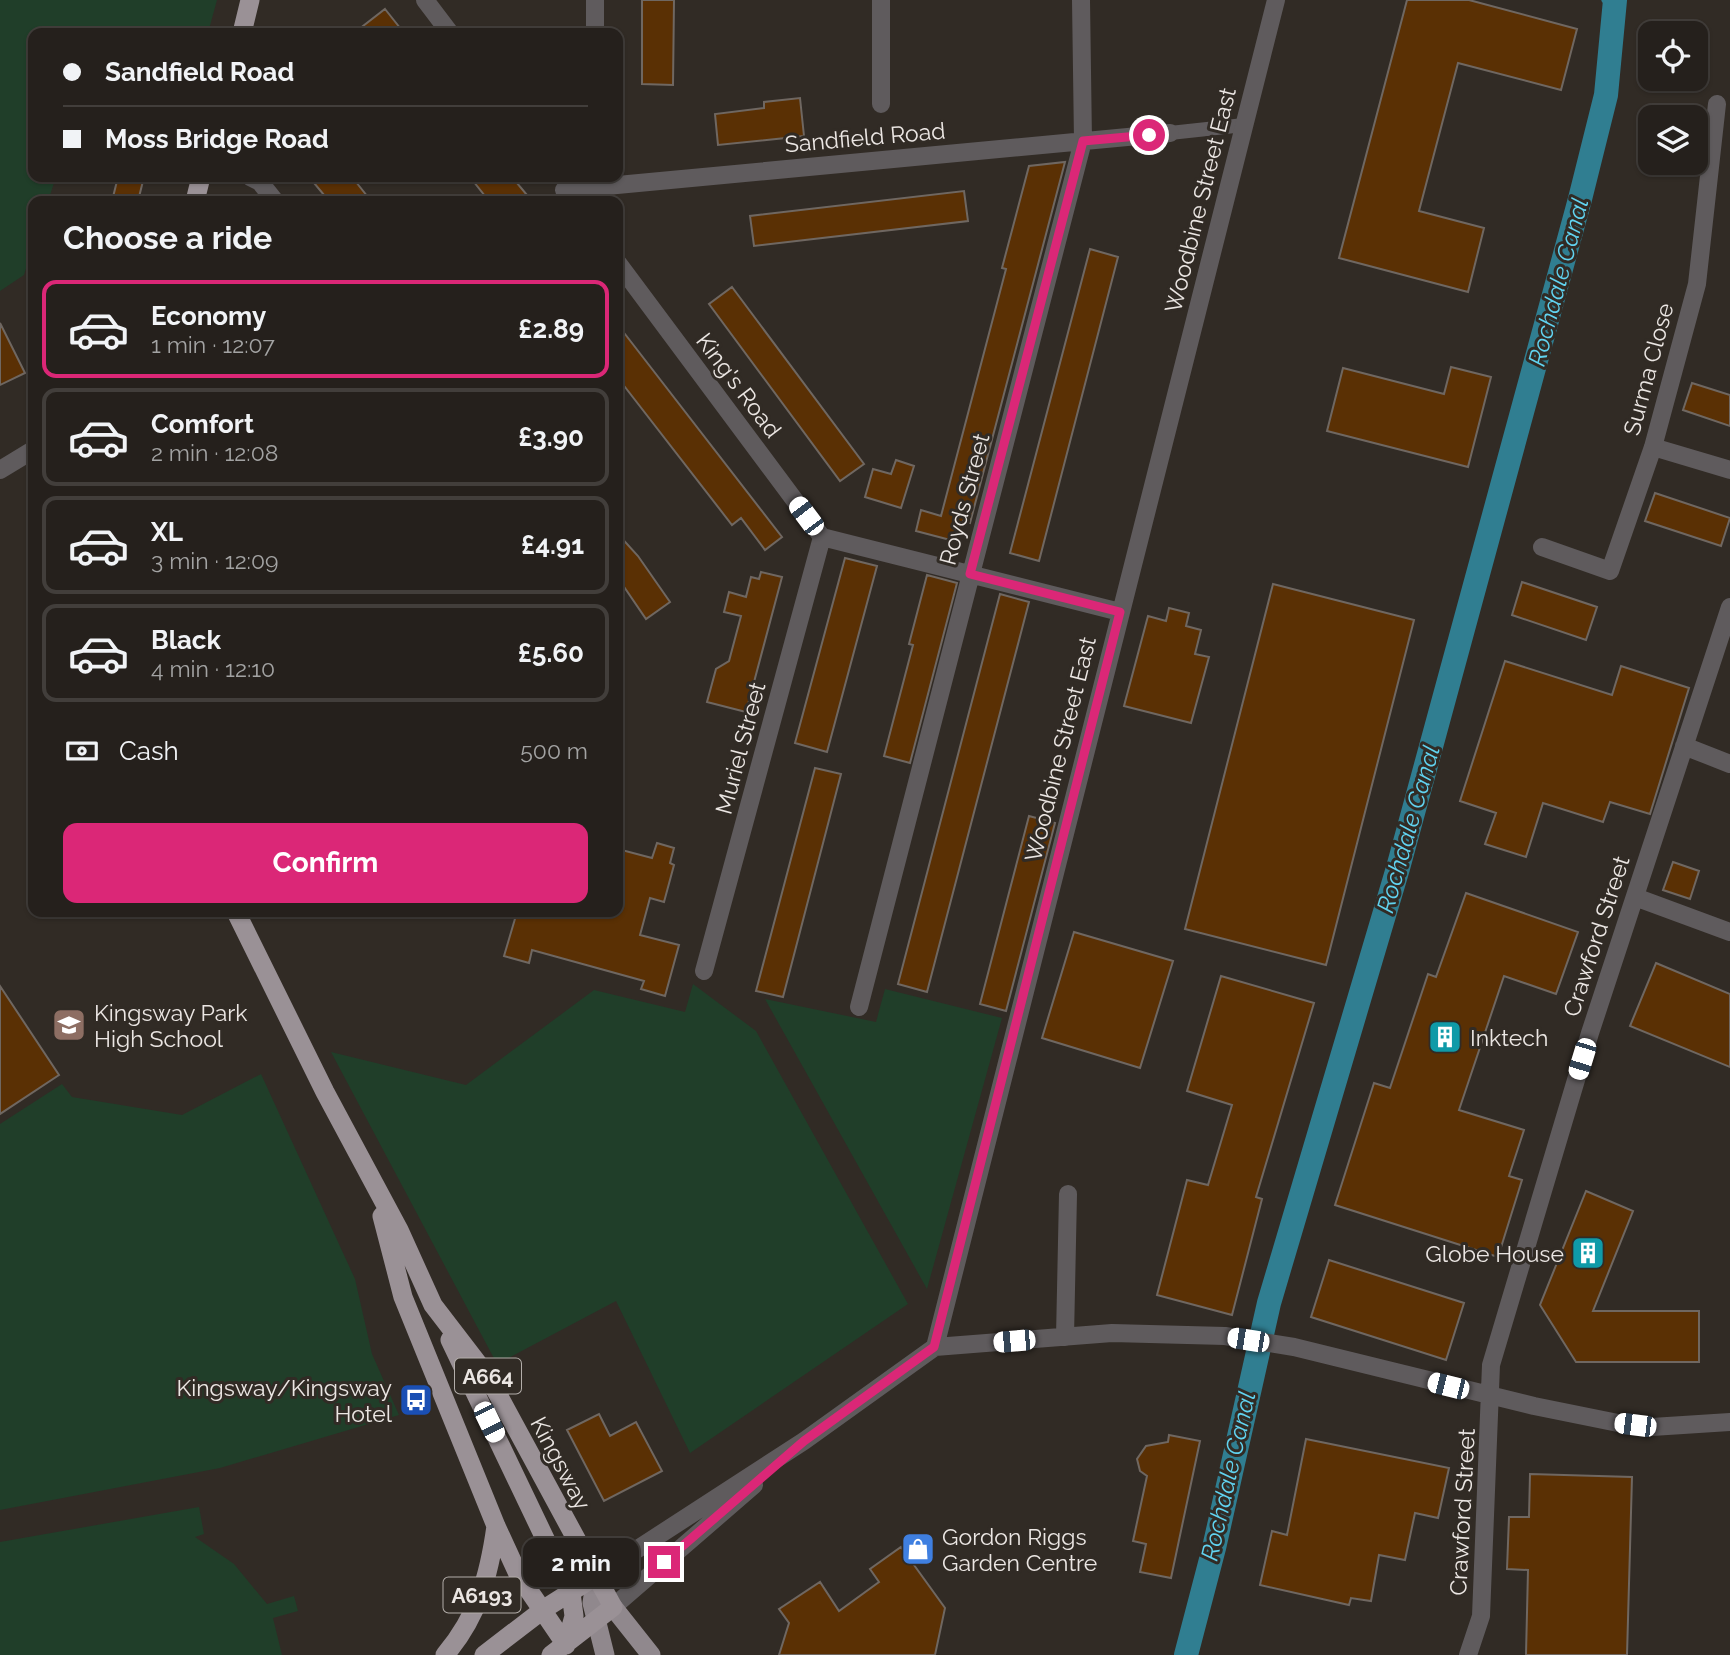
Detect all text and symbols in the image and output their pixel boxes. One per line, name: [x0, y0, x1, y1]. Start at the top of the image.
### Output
map controls: [1638, 21, 1708, 175]
button: locate: [1638, 21, 1708, 91]
text: Sandfield Road: [105, 57, 294, 87]
street label: Woodbine Street East: [1159, 84, 1241, 315]
button: layers: [1638, 105, 1708, 175]
street label: Sandfield Road: [784, 117, 946, 157]
route start: [1133, 119, 1165, 151]
text: Moss Bridge Road: [105, 124, 329, 154]
water label: Rochdale Canal: [1522, 195, 1594, 369]
text: Choose a ride: [63, 219, 272, 256]
icon: car: [67, 298, 130, 361]
street label: Surma Close: [1617, 300, 1679, 438]
text: Economy: [151, 301, 266, 331]
text: £2.89: [518, 314, 584, 344]
street label: King's Road: [691, 327, 787, 443]
text: 1 min · 12:07: [151, 331, 275, 358]
icon: car: [67, 406, 130, 469]
text: Comfort: [151, 409, 254, 439]
text: £3.90: [518, 422, 584, 452]
street label: Royds Street: [933, 430, 995, 568]
text: 2 min · 12:08: [151, 439, 278, 466]
car: [785, 493, 828, 539]
icon: car: [67, 514, 130, 577]
text: XL: [151, 517, 183, 547]
text: £4.91: [521, 530, 584, 560]
text: 3 min · 12:09: [151, 547, 279, 574]
icon: car: [67, 622, 130, 685]
text: Black: [151, 625, 221, 655]
street label: Woodbine Street East: [1019, 633, 1101, 864]
text: £5.60: [518, 638, 584, 668]
text: 4 min · 12:10: [151, 655, 275, 682]
street label: Muriel Street: [709, 679, 771, 817]
icon: cash: [63, 732, 101, 770]
text: Cash: [119, 736, 179, 766]
text: 500 m: [520, 737, 588, 764]
water label: Rochdale Canal: [1370, 742, 1446, 916]
button: Confirm: [63, 823, 588, 903]
street label: Crawford Street: [1557, 852, 1635, 1020]
place label: Kingsway Park High School: [94, 999, 248, 1052]
school or university icon: Kingsway Park High School: [50, 1006, 88, 1044]
building icon: Inktech: [1426, 1018, 1464, 1056]
place label: Inktech: [1470, 1024, 1548, 1051]
car: [1566, 1036, 1599, 1082]
building icon: Globe House: [1569, 1234, 1607, 1272]
place label: Globe House: [1425, 1240, 1564, 1267]
car: [1226, 1326, 1271, 1354]
car: [993, 1329, 1036, 1353]
road number: A664: [455, 1358, 521, 1394]
car: [1426, 1371, 1471, 1401]
place label: Kingsway/Kingsway Hotel: [176, 1374, 393, 1427]
bus stop icon: Kingsway/Kingsway Hotel: [397, 1381, 435, 1419]
water label: Rochdale Canal: [1194, 1389, 1262, 1563]
car: [471, 1399, 508, 1445]
street label: Kingsway: [525, 1412, 597, 1514]
car: [1613, 1412, 1658, 1438]
street label: Crawford Street: [1444, 1427, 1480, 1596]
place label: Gordon Riggs Garden Centre: [942, 1523, 1097, 1576]
shop icon: Gordon Riggs Garden Centre: [899, 1530, 937, 1568]
callout: 2 min: [524, 1538, 640, 1586]
route end: [648, 1546, 680, 1578]
text: 2 min: [551, 1549, 611, 1576]
road number: A6193: [444, 1578, 520, 1612]

